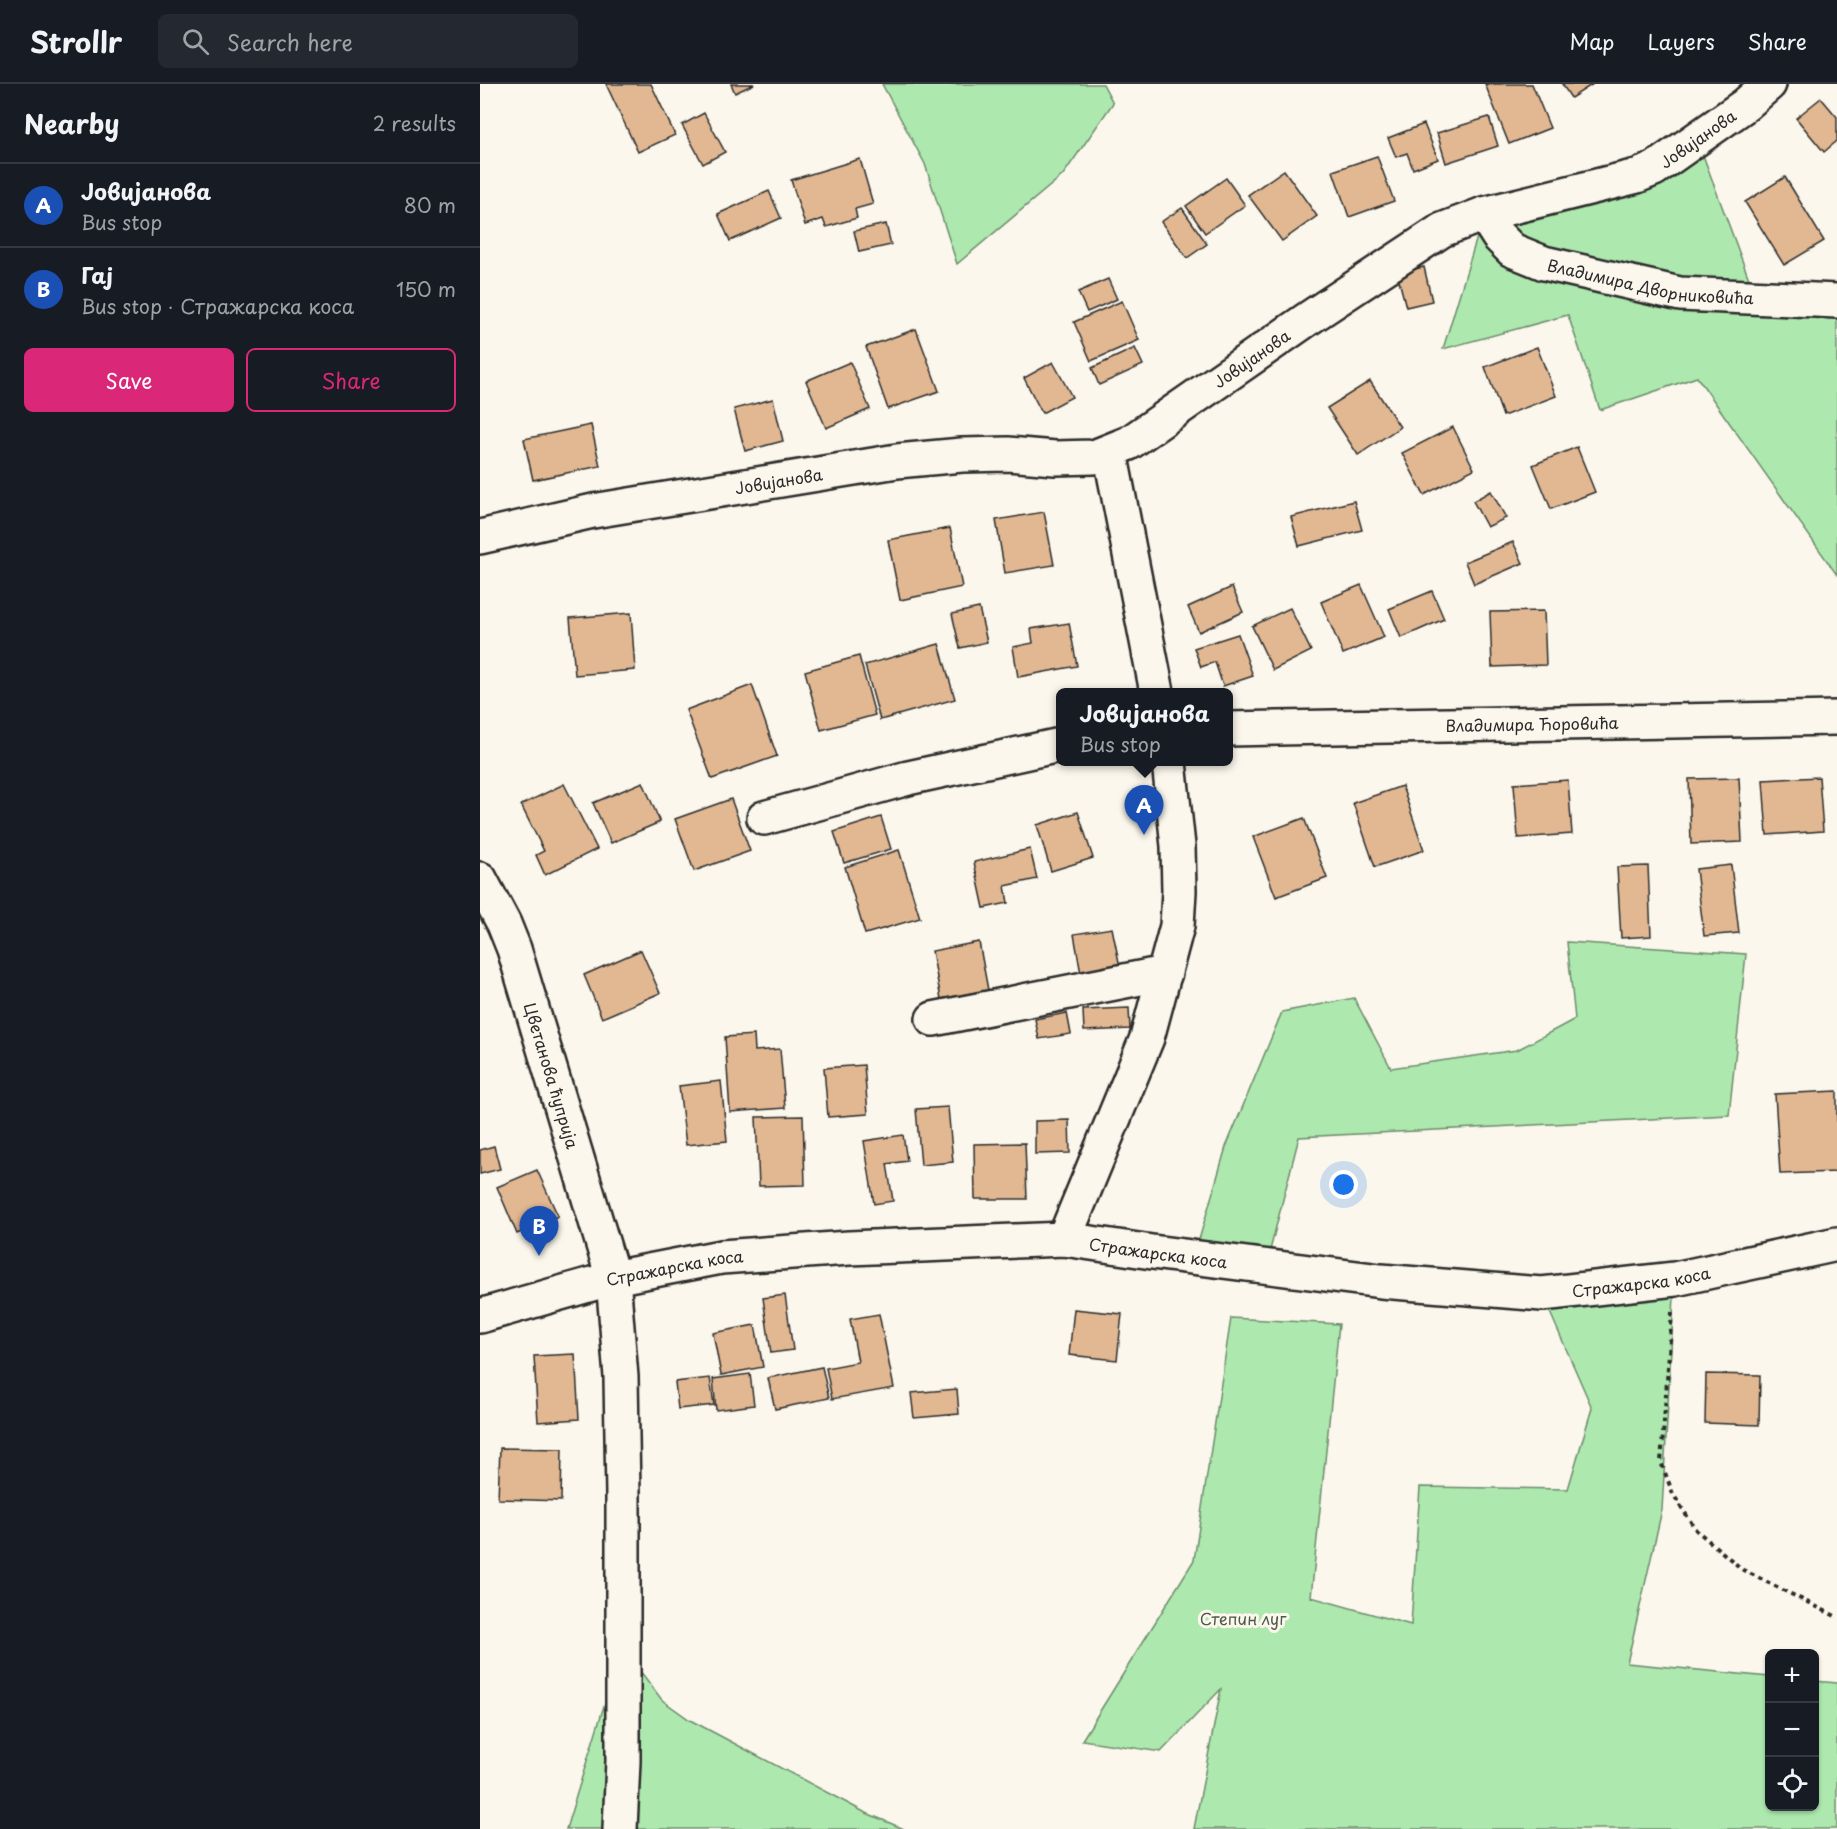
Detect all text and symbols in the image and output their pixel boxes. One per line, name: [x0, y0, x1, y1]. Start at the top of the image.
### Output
search box: [158, 14, 578, 68]
text: Strollr: [30, 20, 122, 63]
icon: search: [179, 25, 212, 58]
text: Search here: [227, 25, 353, 58]
text: Map: [1570, 25, 1614, 57]
text: Layers: [1647, 25, 1715, 57]
text: Share: [1748, 25, 1807, 57]
street label: Јовијанова: [1654, 103, 1741, 174]
text: Nearby: [24, 104, 119, 143]
text: 2 results: [373, 108, 456, 138]
text: Јовијанова: [81, 174, 211, 207]
text: A: [36, 190, 51, 220]
text: 80 m: [404, 190, 456, 220]
text: Bus stop: [81, 207, 162, 237]
street label: Владимира Дворниковића: [1545, 252, 1754, 309]
text: Гај: [81, 258, 113, 291]
text: B: [37, 274, 50, 304]
text: 150 m: [396, 274, 456, 304]
text: Bus stop · Стражарска коса: [81, 291, 354, 321]
street label: Јовијанова: [1208, 323, 1294, 393]
button: Save: [24, 348, 234, 412]
button: Share: [246, 348, 456, 412]
street label: Јовијанова: [733, 461, 824, 500]
popup: [1056, 688, 1233, 766]
text: Јовијанова: [1079, 696, 1210, 729]
street label: Владимира Ћоровића: [1445, 710, 1619, 737]
text: Bus stop: [1079, 729, 1161, 759]
pin: A: [1124, 786, 1164, 835]
street label: Цветанова ћуприја: [519, 1000, 585, 1151]
your location: [1329, 1170, 1358, 1199]
pin: B: [520, 1206, 558, 1256]
street label: Стражарска коса: [1088, 1231, 1229, 1273]
street label: Стражарска коса: [603, 1243, 744, 1291]
street label: Стражарска коса: [1571, 1260, 1712, 1303]
park label: Степин луг: [1200, 1606, 1287, 1630]
map controls: [1765, 1649, 1819, 1811]
button: +: [1765, 1649, 1819, 1703]
button: −: [1765, 1703, 1819, 1757]
button: locate: [1765, 1757, 1819, 1811]

